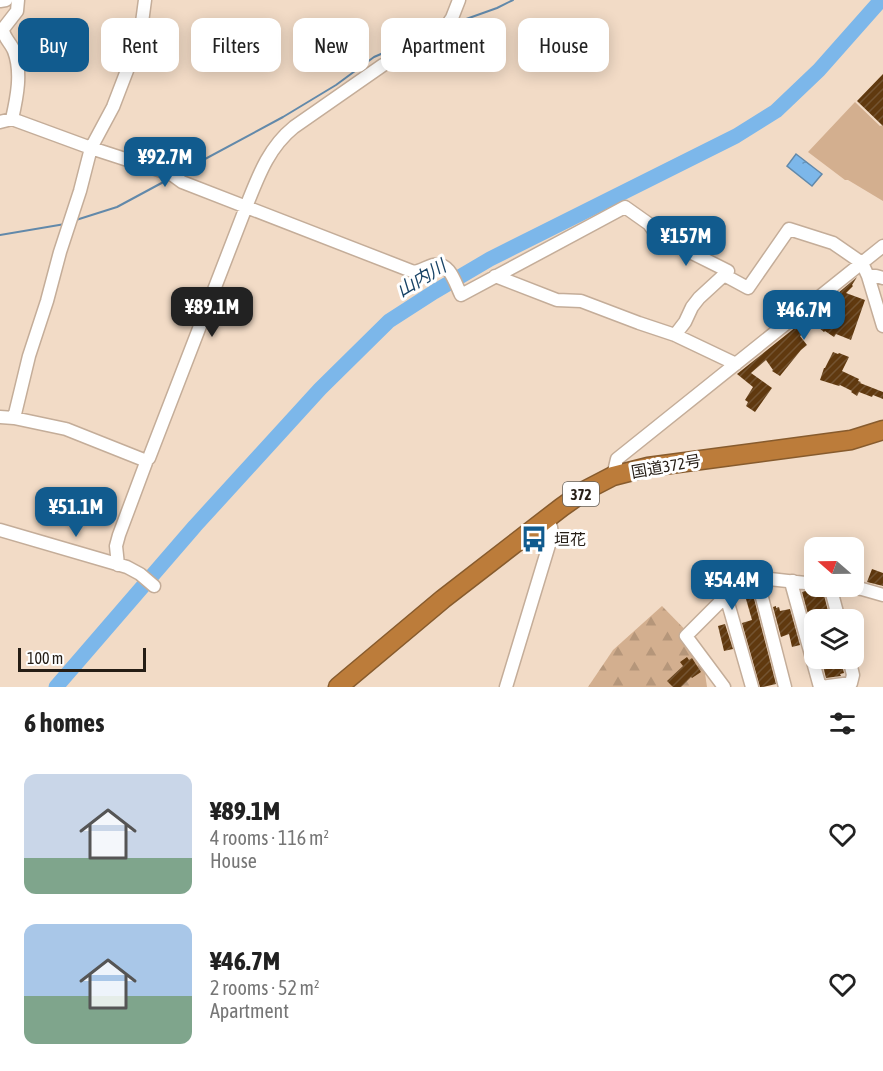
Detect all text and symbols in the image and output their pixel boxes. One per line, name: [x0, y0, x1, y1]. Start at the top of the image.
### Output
chip: Buy: [18, 18, 89, 72]
chip: Rent: [101, 18, 179, 72]
chip: Filters: [191, 18, 281, 72]
chip: New: [293, 18, 369, 72]
chip: Apartment: [381, 18, 506, 72]
chip: House: [518, 18, 609, 72]
pin: ¥92.7M: [116, 137, 214, 188]
text: ¥92.7M: [138, 145, 192, 168]
pin: ¥157M: [644, 216, 728, 267]
text: ¥157M: [661, 224, 711, 247]
water label: 山内川: [392, 254, 451, 301]
pin: ¥89.1M: [163, 287, 261, 338]
pin: ¥46.7M: [755, 290, 853, 341]
text: ¥89.1M: [185, 295, 239, 318]
text: ¥46.7M: [777, 298, 831, 321]
street label: 国道372号: [630, 451, 702, 481]
road number: 372: [563, 482, 599, 506]
pin: ¥51.1M: [27, 487, 125, 538]
text: ¥51.1M: [49, 495, 103, 518]
bus stop icon: 垣花: [519, 524, 549, 554]
place label: 垣花: [554, 530, 586, 548]
north arrow: [804, 537, 864, 597]
map controls: [804, 537, 864, 669]
pin: ¥54.4M: [683, 560, 781, 611]
text: ¥54.4M: [705, 568, 759, 591]
button: layers: [804, 609, 864, 669]
scale bar: [18, 645, 146, 672]
text: 100 m: [27, 649, 63, 667]
icon: filters: [826, 707, 859, 740]
text: 6 homes: [24, 708, 104, 738]
text: ¥89.1M: [210, 796, 280, 826]
icon: home: [72, 798, 144, 870]
icon: heart: [826, 818, 859, 851]
text: 4 rooms · 116 m²: [210, 826, 329, 849]
text: House: [210, 849, 257, 872]
text: ¥46.7M: [210, 946, 280, 976]
icon: home: [72, 948, 144, 1020]
icon: heart: [826, 968, 859, 1001]
text: 2 rooms · 52 m²: [210, 976, 320, 999]
text: Apartment: [210, 999, 289, 1022]

